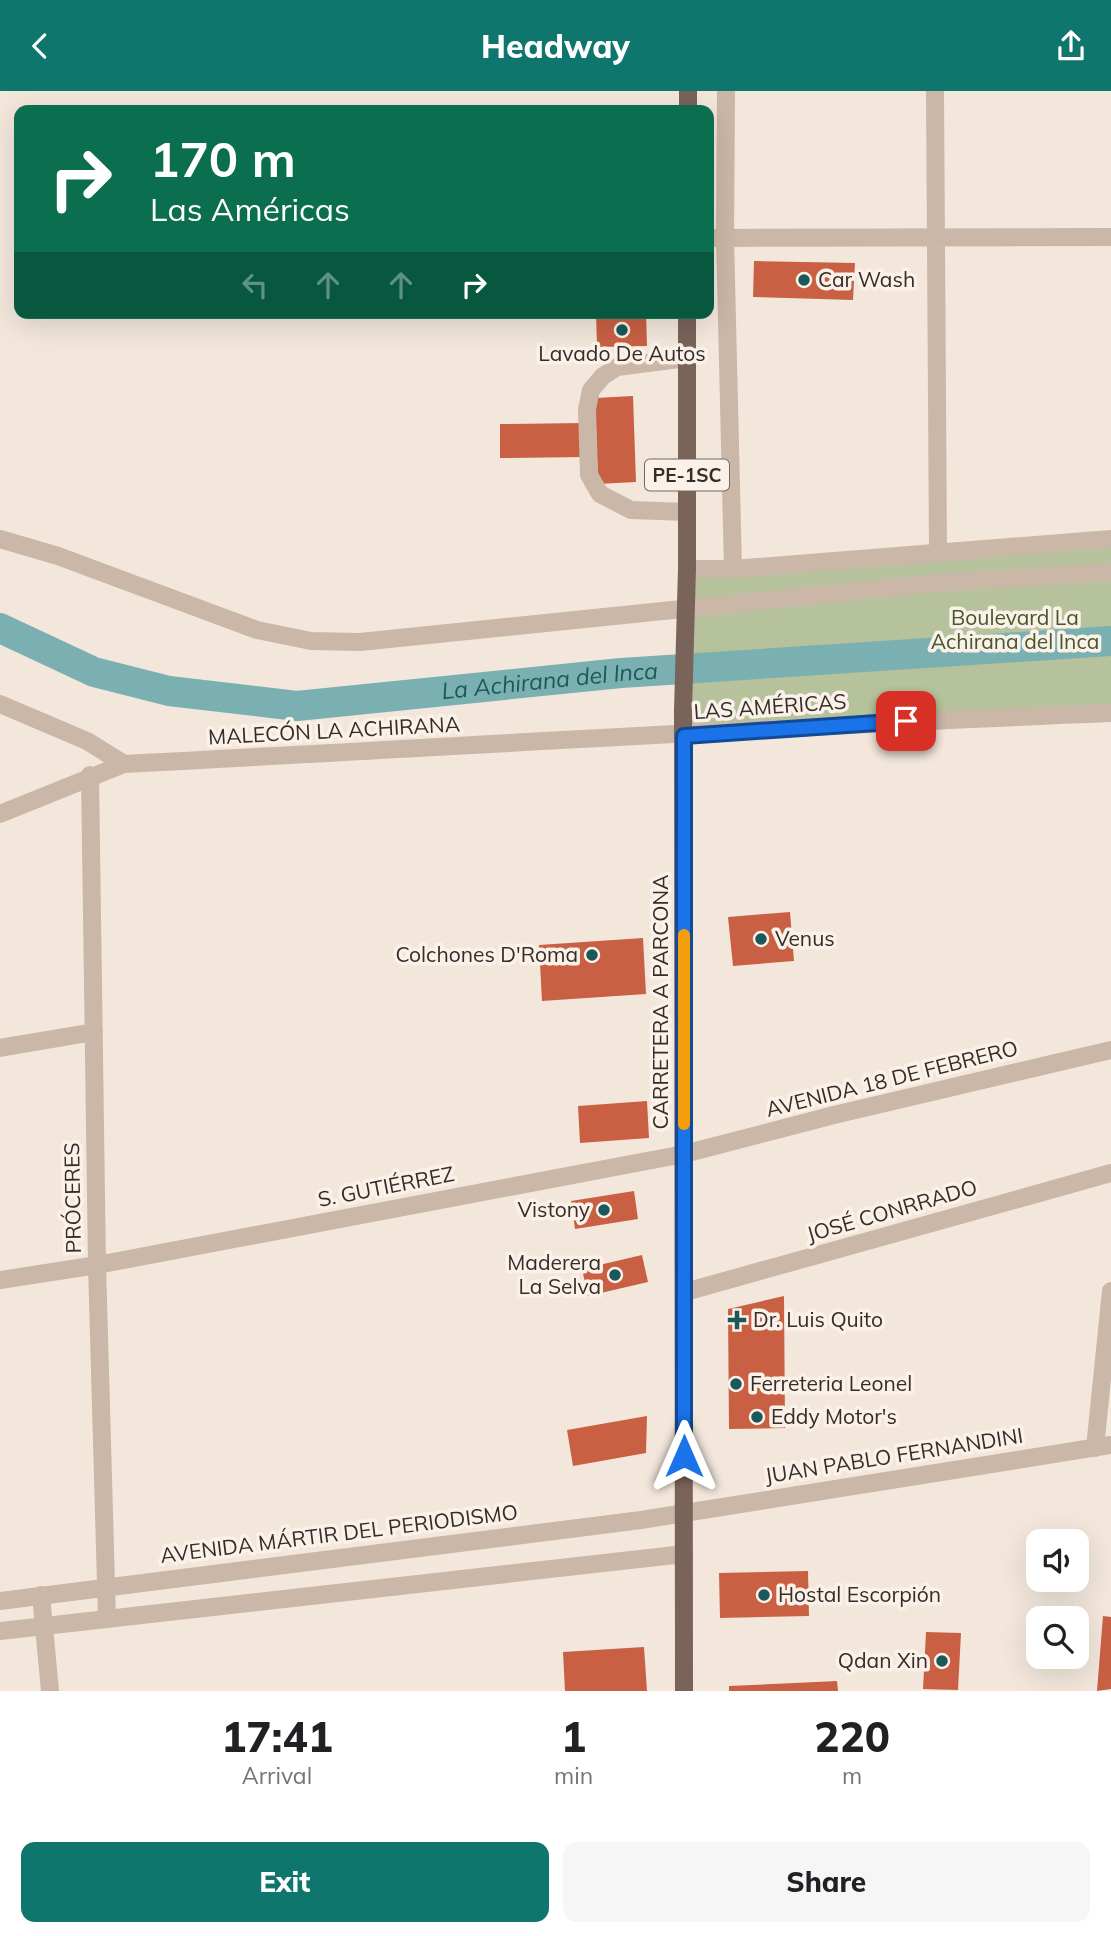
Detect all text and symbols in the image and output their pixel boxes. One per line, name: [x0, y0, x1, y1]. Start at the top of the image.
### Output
text: Headway: [481, 26, 630, 66]
icon: back: [21, 27, 59, 65]
icon: share: [1052, 27, 1090, 65]
text: 170 m: [150, 128, 296, 189]
icon: right: [35, 133, 126, 224]
text: Las Américas: [150, 189, 350, 229]
icon: left: [236, 266, 274, 304]
icon: ahead: [309, 266, 347, 304]
icon: ahead: [382, 266, 420, 304]
icon: right: [455, 266, 493, 304]
place label: Car Wash: [818, 266, 915, 292]
marker: Car Wash: [796, 272, 812, 288]
marker: Lavado De Autos: [614, 322, 630, 338]
place label: Lavado De Autos: [538, 340, 706, 366]
road number: PE-1SC: [645, 459, 729, 491]
park label: Boulevard La Achirana del Inca: [931, 604, 1099, 654]
water label: La Achirana del Inca: [440, 656, 659, 705]
street label: LAS AMÉRICAS: [693, 688, 847, 724]
pin: [876, 691, 936, 751]
icon: arrive: [887, 702, 925, 740]
street label: MALECÓN LA ACHIRANA: [207, 710, 461, 750]
street label: CARRETERA A PARCONA: [647, 874, 673, 1130]
place label: Venus: [775, 925, 835, 951]
marker: Venus: [753, 931, 769, 947]
place label: Colchones D'Roma: [395, 941, 578, 967]
marker: Colchones D'Roma: [584, 947, 600, 963]
street label: AVENIDA 18 DE FEBRERO: [763, 1034, 1021, 1122]
street label: PRÓCERES: [58, 1142, 86, 1254]
street label: S. GUTIÉRREZ: [315, 1160, 456, 1212]
street label: JOSÉ CONRRADO: [804, 1173, 980, 1247]
place label: Vistony: [517, 1196, 590, 1222]
marker: Vistony: [596, 1202, 612, 1218]
place label: Maderera La Selva: [507, 1249, 601, 1299]
marker: Maderera La Selva: [607, 1267, 623, 1283]
place label: Dr. Luis Quito: [753, 1306, 883, 1332]
marker: Dr. Luis Quito: [727, 1310, 747, 1330]
place label: Ferreteria Leonel: [750, 1370, 912, 1396]
marker: Ferreteria Leonel: [728, 1376, 744, 1392]
place label: Eddy Motor's: [771, 1403, 897, 1429]
marker: Eddy Motor's: [749, 1409, 765, 1425]
position arrow: [647, 1419, 721, 1493]
street label: JUAN PABLO FERNANDINI: [763, 1422, 1025, 1488]
street label: AVENIDA MÁRTIR DEL PERIODISMO: [159, 1498, 519, 1568]
map controls: [1026, 1529, 1089, 1669]
button: sound: [1026, 1529, 1089, 1592]
place label: Hostal Escorpión: [778, 1581, 941, 1607]
marker: Hostal Escorpión: [756, 1587, 772, 1603]
button: search: [1026, 1606, 1089, 1669]
place label: Qdan Xin: [838, 1647, 928, 1673]
marker: Qdan Xin: [934, 1653, 950, 1669]
text: 17:41: [221, 1710, 333, 1763]
text: 1: [561, 1710, 586, 1763]
text: 220: [814, 1710, 890, 1763]
text: Arrival: [242, 1761, 312, 1790]
text: min: [554, 1761, 593, 1790]
text: m: [842, 1761, 862, 1790]
button: Exit: [21, 1842, 549, 1922]
button: Share: [563, 1842, 1090, 1922]

